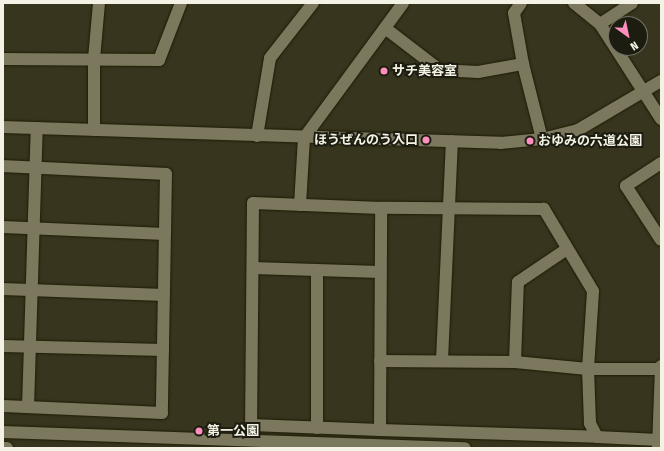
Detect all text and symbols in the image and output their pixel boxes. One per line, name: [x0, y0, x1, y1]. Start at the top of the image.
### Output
north arrow: [608, 16, 648, 56]
text: N: [628, 38, 641, 53]
place label: サチ美容室: [392, 63, 457, 79]
marker: サチ美容室: [379, 66, 389, 76]
place label: ほうぜんのう入口: [314, 132, 418, 148]
place label: おゆみの六道公園: [538, 133, 642, 149]
marker: ほうぜんのう入口: [421, 135, 431, 145]
marker: おゆみの六道公園: [525, 136, 535, 146]
place label: 第一公園: [207, 423, 259, 439]
marker: 第一公園: [194, 426, 204, 436]

